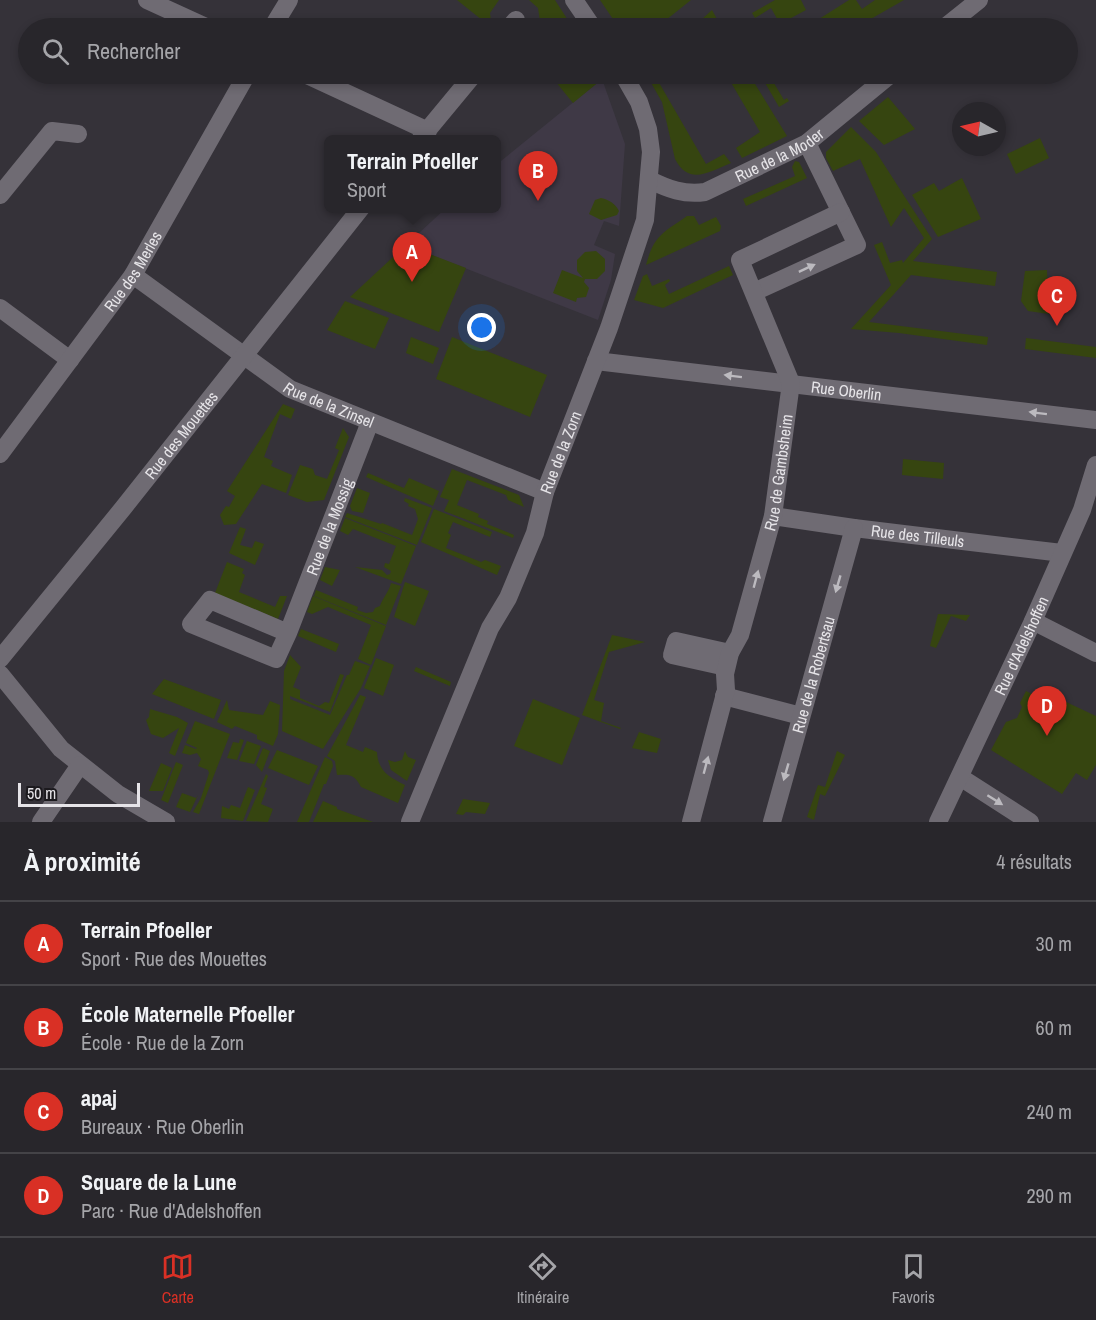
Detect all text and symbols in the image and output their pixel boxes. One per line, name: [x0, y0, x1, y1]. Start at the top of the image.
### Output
search box: [18, 18, 1078, 84]
icon: search: [39, 35, 72, 68]
text: Rechercher: [87, 36, 180, 66]
north arrow: [952, 102, 1006, 156]
street label: Rue de la Moder: [731, 123, 828, 187]
popup: [324, 135, 501, 213]
text: Terrain Pfoeller: [347, 146, 478, 176]
pin: B: [518, 152, 558, 201]
text: Sport: [347, 176, 386, 203]
street label: Rue des Merles: [99, 227, 167, 316]
pin: A: [392, 232, 432, 282]
one-way arrow: [799, 263, 816, 272]
pin: C: [1038, 276, 1076, 326]
your location: [467, 313, 496, 342]
one-way arrow: [723, 371, 742, 381]
street label: Rue Oberlin: [810, 375, 883, 406]
street label: Rue de la Zinsel: [279, 377, 377, 433]
street label: Rue des Mouettes: [139, 386, 223, 484]
street label: Rue de la Zorn: [534, 408, 587, 497]
one-way arrow: [1028, 408, 1047, 418]
street label: Rue de Gambsheim: [758, 413, 798, 533]
street label: Rue de la Mossig: [301, 474, 358, 578]
street label: Rue des Tilleuls: [870, 519, 965, 552]
one-way arrow: [752, 569, 761, 587]
one-way arrow: [833, 576, 842, 594]
street label: Rue d'Adelshoffen: [989, 593, 1054, 699]
street label: Rue de la Robertsau: [786, 614, 840, 736]
pin: D: [1028, 686, 1066, 736]
one-way arrow: [702, 756, 711, 774]
one-way arrow: [781, 763, 790, 781]
scale bar: [18, 780, 140, 808]
text: 50 m: [27, 782, 56, 804]
one-way arrow: [987, 794, 1003, 805]
text: À proximité: [24, 844, 141, 879]
text: 4 résultats: [996, 848, 1072, 875]
text: Terrain Pfoeller: [81, 915, 212, 945]
text: A: [38, 930, 49, 957]
text: 30 m: [1036, 930, 1072, 957]
text: Sport · Rue des Mouettes: [81, 945, 267, 972]
text: École Maternelle Pfoeller: [81, 999, 295, 1029]
text: B: [38, 1014, 49, 1041]
text: 60 m: [1036, 1014, 1072, 1041]
text: École · Rue de la Zorn: [81, 1029, 244, 1056]
text: apaj: [81, 1083, 117, 1113]
text: C: [38, 1098, 49, 1125]
text: 240 m: [1026, 1098, 1072, 1125]
text: Bureaux · Rue Oberlin: [81, 1113, 244, 1140]
text: Square de la Lune: [81, 1167, 236, 1197]
text: D: [38, 1182, 49, 1209]
text: 290 m: [1026, 1182, 1072, 1209]
text: Parc · Rue d'Adelshoffen: [81, 1197, 262, 1224]
tab: Carte: [161, 1250, 194, 1308]
tab: Itinéraire: [517, 1250, 569, 1308]
tab: Favoris: [892, 1250, 935, 1308]

